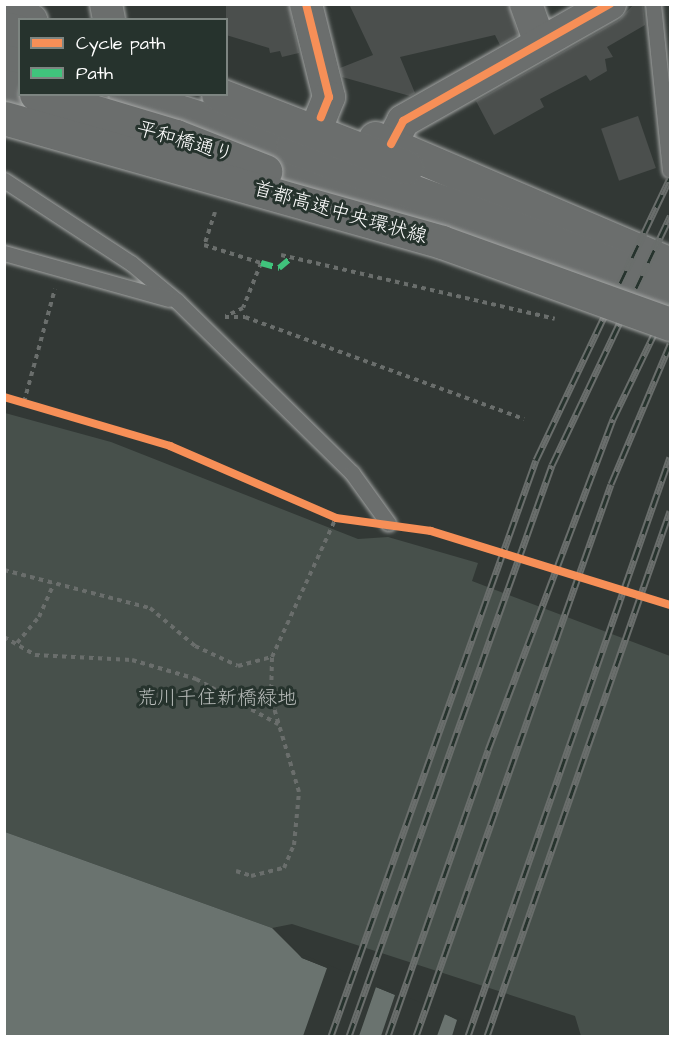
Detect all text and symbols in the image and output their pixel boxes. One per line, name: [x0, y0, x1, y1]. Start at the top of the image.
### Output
legend: [18, 18, 228, 96]
text: Cycle path: [76, 31, 165, 56]
text: Path: [76, 61, 113, 86]
street label: 平和橋通り: [134, 117, 236, 167]
street label: 首都高速中央環状線: [250, 177, 430, 249]
park label: 荒川千住新橋緑地: [137, 686, 297, 710]

